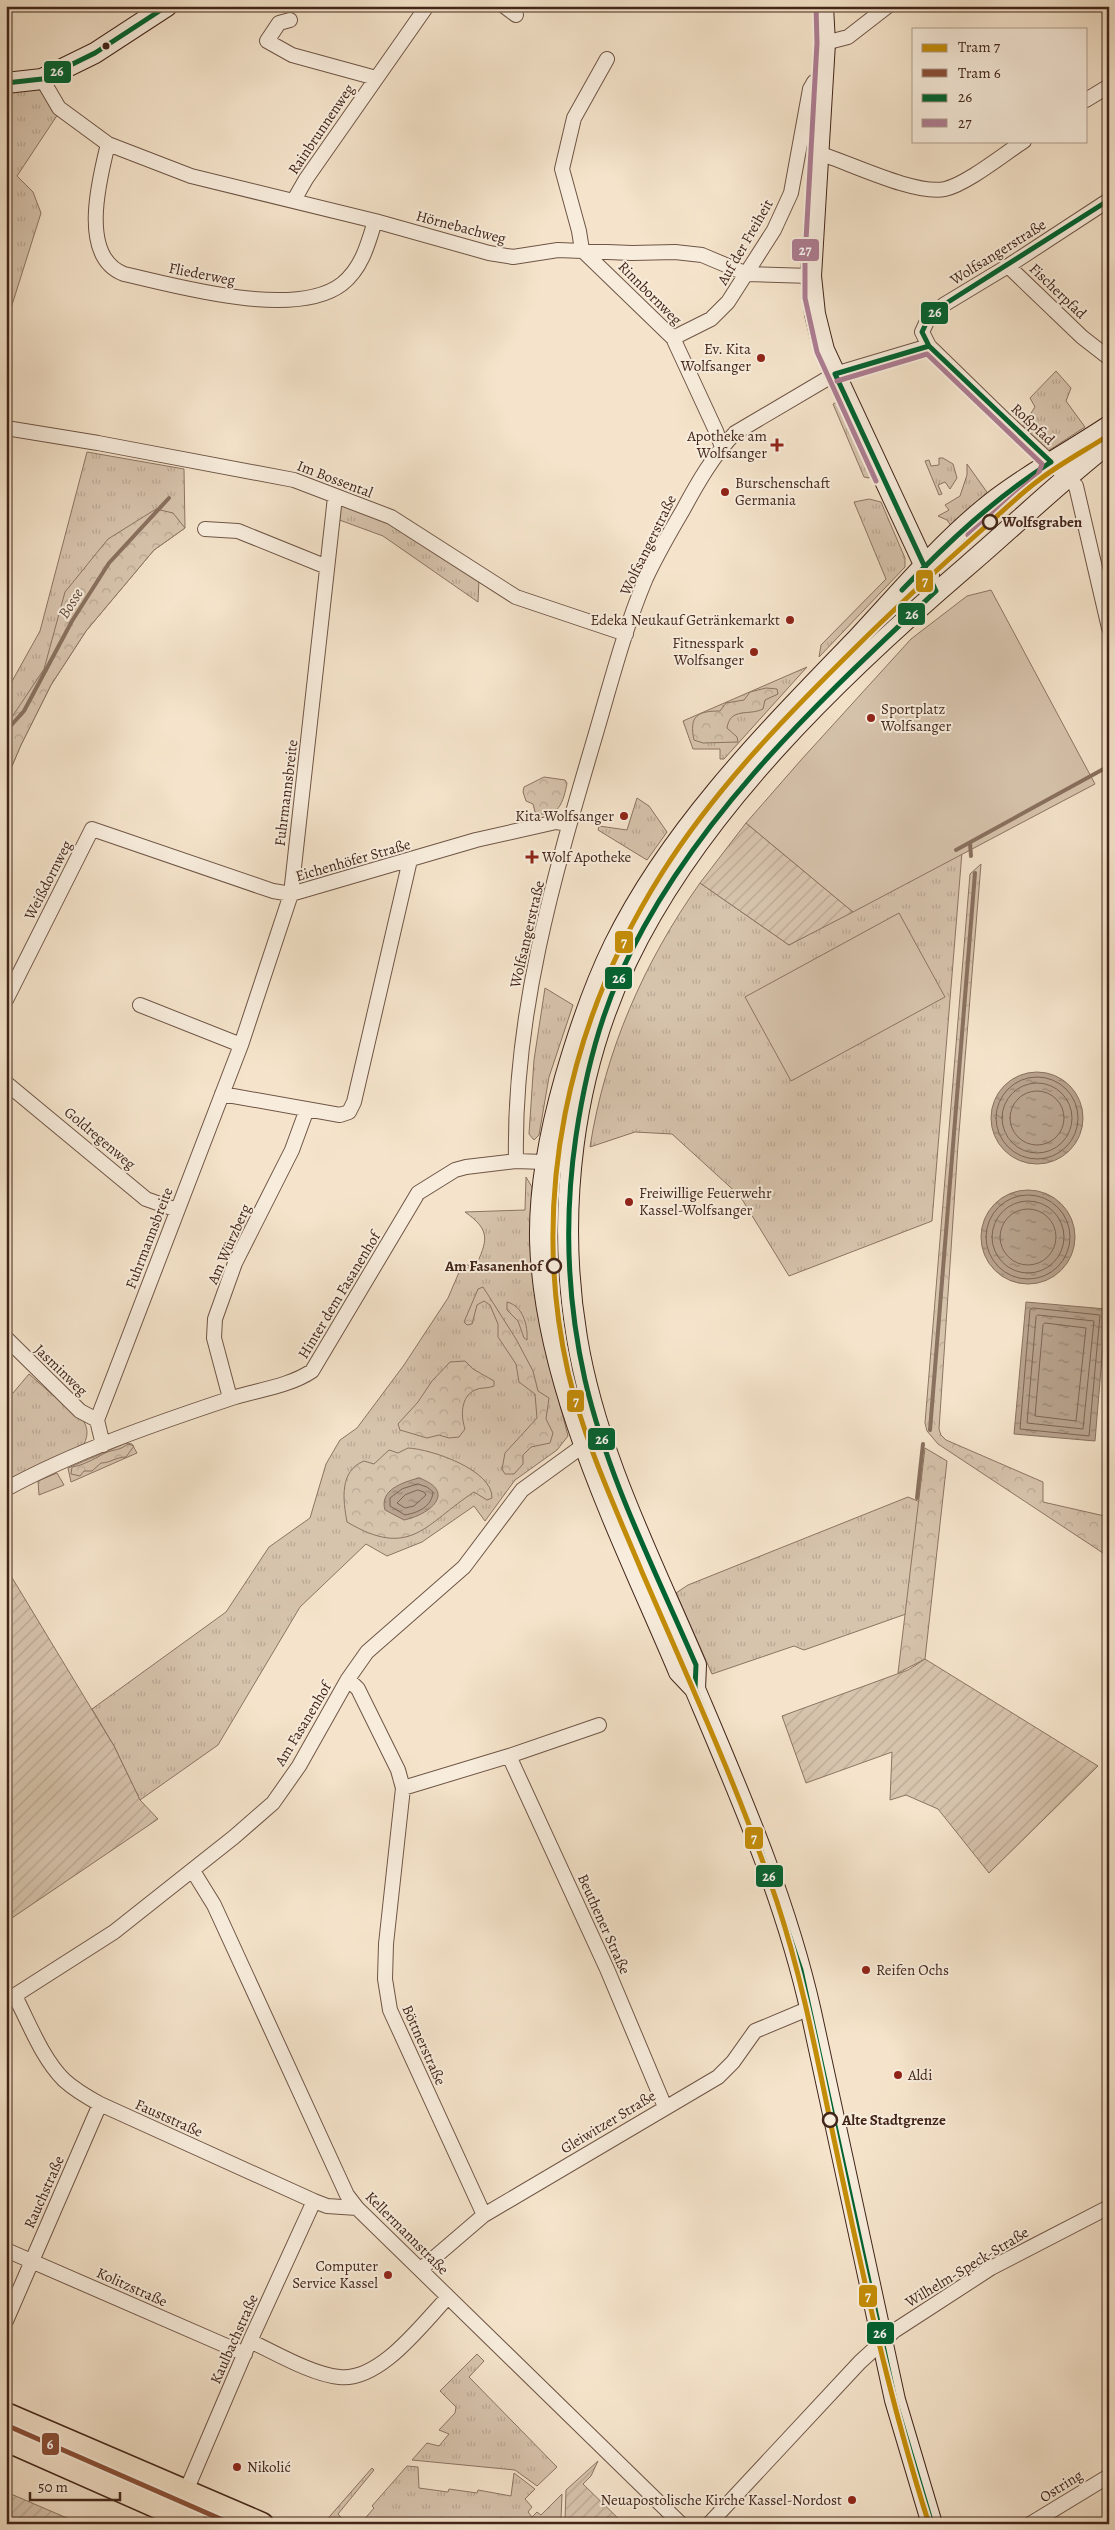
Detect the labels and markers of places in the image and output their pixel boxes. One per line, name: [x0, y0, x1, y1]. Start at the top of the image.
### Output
unlabelled marker: [101, 41, 111, 51]
place label: Ev. Kita Wolfsanger: [680, 339, 751, 376]
marker: Ev. Kita Wolfsanger: [755, 352, 767, 364]
place label: Apotheke am Wolfsanger: [686, 426, 768, 463]
marker: Apotheke am Wolfsanger: [771, 439, 783, 451]
place label: Burschenschaft Germania: [735, 473, 830, 510]
marker: Burschenschaft Germania: [719, 486, 731, 498]
place label: Wolfsgraben: [1001, 512, 1083, 532]
marker: Wolfsgraben: [982, 514, 998, 530]
place label: Edeka Neukauf Getränkemarkt: [590, 610, 780, 630]
marker: Edeka Neukauf Getränkemarkt: [784, 614, 796, 626]
place label: Fitnesspark Wolfsanger: [672, 633, 745, 670]
marker: Fitnesspark Wolfsanger: [748, 646, 760, 658]
place label: Sportplatz Wolfsanger: [880, 699, 951, 736]
marker: Sportplatz Wolfsanger: [865, 712, 877, 724]
place label: Kita Wolfsanger: [515, 806, 614, 826]
marker: Kita Wolfsanger: [618, 810, 630, 822]
place label: Wolf Apotheke: [541, 847, 632, 867]
marker: Wolf Apotheke: [526, 851, 538, 863]
place label: Freiwillige Feuerwehr Kassel-Wolfsanger: [639, 1183, 772, 1220]
marker: Freiwillige Feuerwehr Kassel-Wolfsanger: [623, 1196, 635, 1208]
place label: Am Fasanenhof: [444, 1256, 544, 1276]
marker: Am Fasanenhof: [546, 1258, 562, 1274]
place label: Reifen Ochs: [876, 1960, 949, 1980]
marker: Reifen Ochs: [860, 1964, 872, 1976]
place label: Aldi: [907, 2065, 932, 2085]
marker: Aldi: [892, 2069, 904, 2081]
place label: Alte Stadtgrenze: [841, 2110, 946, 2130]
marker: Alte Stadtgrenze: [822, 2112, 838, 2128]
place label: Computer Service Kassel: [292, 2256, 378, 2293]
marker: Computer Service Kassel: [382, 2269, 394, 2281]
place label: Nikolić: [247, 2457, 291, 2477]
marker: Nikolić: [231, 2461, 243, 2473]
place label: Neuapostolische Kirche Kassel-Nordost: [601, 2490, 842, 2510]
marker: Neuapostolische Kirche Kassel-Nordost: [846, 2494, 858, 2506]

